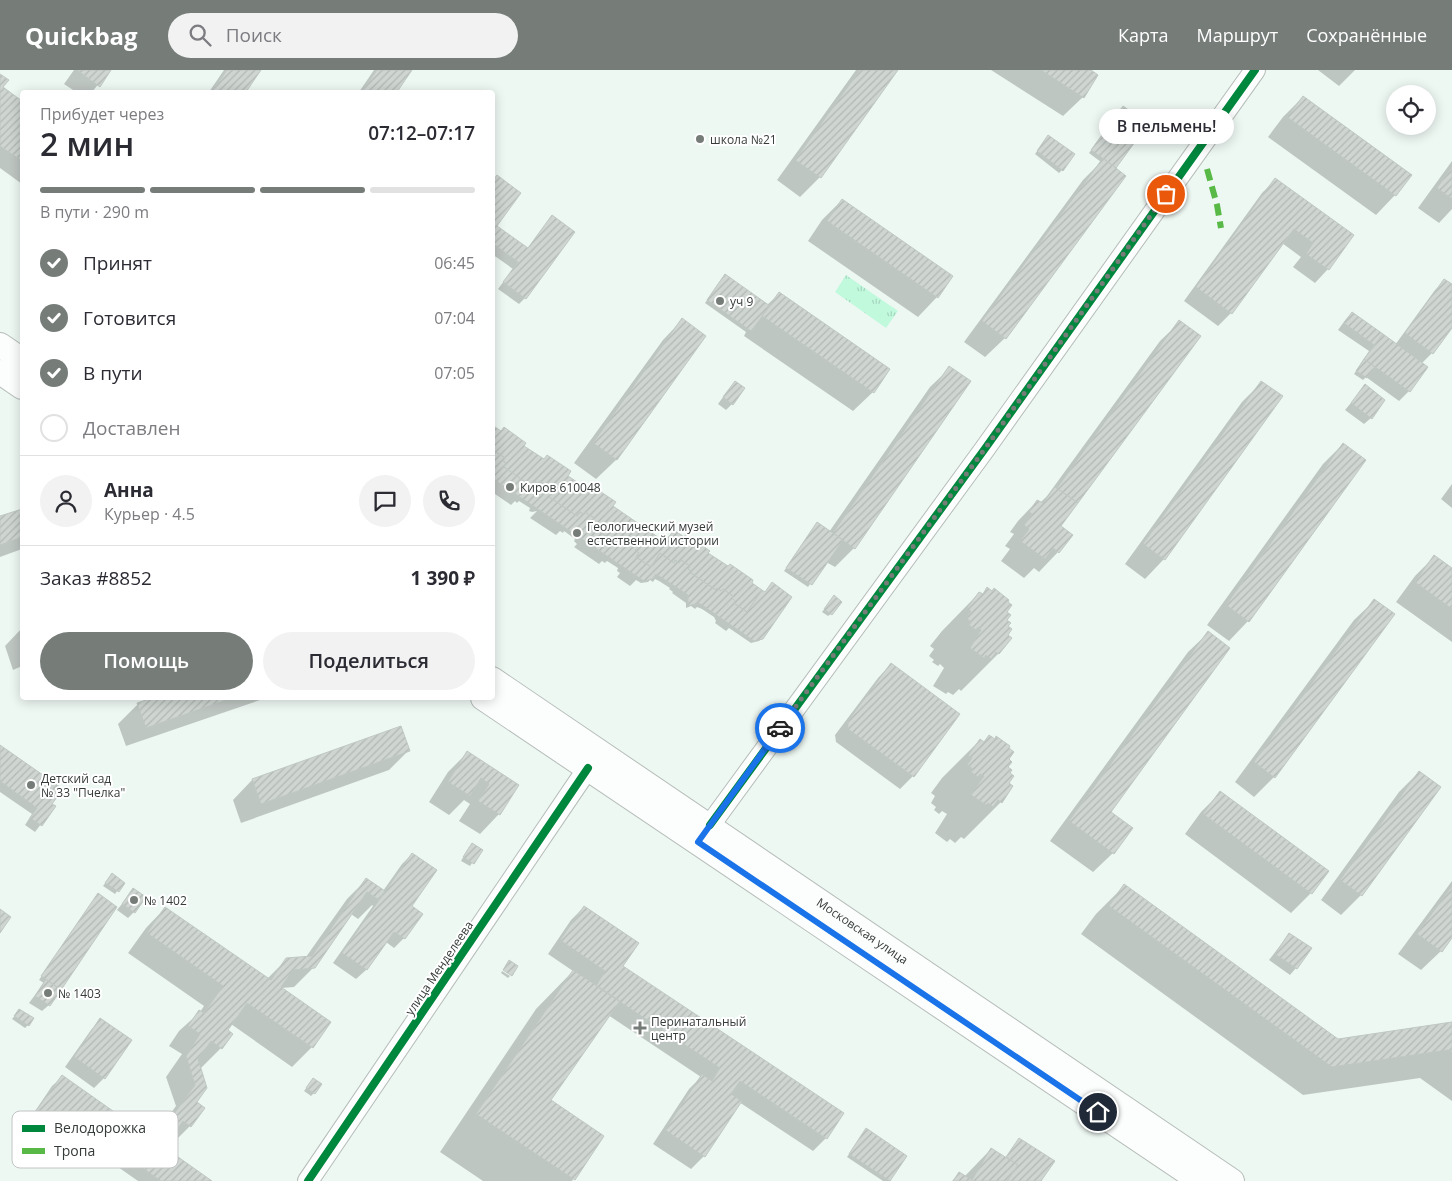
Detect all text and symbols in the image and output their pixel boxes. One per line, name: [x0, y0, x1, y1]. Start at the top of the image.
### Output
search box: [168, 13, 518, 58]
text: Quickbag: [25, 19, 138, 52]
icon: search: [186, 21, 214, 49]
text: Поиск: [226, 22, 282, 48]
text: Карта: [1118, 23, 1168, 47]
text: Маршрут: [1196, 23, 1278, 47]
text: Сохранённые: [1306, 23, 1427, 47]
map controls: [1386, 85, 1436, 135]
button: locate: [1386, 85, 1436, 135]
text: Прибудет через: [40, 103, 164, 125]
callout: В пельмень!: [1098, 109, 1234, 144]
text: В пельмень!: [1117, 115, 1216, 137]
text: 07:12–07:17: [368, 120, 475, 146]
text: 2 мин: [40, 122, 134, 165]
place label: школа №21: [710, 131, 777, 148]
marker: школа №21: [694, 133, 706, 145]
pin: [1145, 173, 1187, 215]
icon: bag: [1152, 180, 1180, 208]
text: В пути · 290 m: [40, 201, 149, 223]
icon: check: [40, 249, 68, 277]
text: Принят: [83, 250, 152, 276]
text: 06:45: [434, 252, 475, 274]
place label: уч 9: [730, 293, 753, 310]
marker: уч 9: [714, 295, 726, 307]
icon: check: [40, 304, 68, 332]
text: Готовится: [83, 305, 176, 331]
text: 07:04: [434, 307, 475, 329]
icon: check: [40, 359, 68, 387]
text: В пути: [83, 360, 143, 386]
text: 07:05: [434, 362, 475, 384]
text: Доставлен: [83, 415, 181, 441]
button: person: [40, 475, 92, 527]
button: chat: [359, 475, 411, 527]
button: phone: [423, 475, 475, 527]
text: Анна: [104, 477, 154, 503]
place label: Киров 610048: [520, 479, 601, 496]
marker: Киров 610048: [504, 481, 516, 493]
text: Курьер · 4.5: [104, 503, 195, 525]
place label: Геологический музей естественной истории: [587, 518, 719, 549]
marker: Геологический музей естественной истории: [571, 527, 583, 539]
text: Заказ #8852: [40, 565, 152, 591]
text: 1 390 ₽: [411, 565, 475, 591]
button: Помощь: [40, 632, 253, 690]
button: Поделиться: [263, 632, 475, 690]
courier: [755, 703, 805, 753]
icon: car: [766, 714, 794, 742]
place label: Детский сад № 33 "Пчелка": [41, 770, 125, 801]
marker: Детский сад № 33 "Пчелка": [25, 779, 37, 791]
place label: № 1402: [144, 892, 187, 909]
street label: Московская улица: [814, 893, 912, 968]
marker: № 1402: [128, 894, 140, 906]
street label: улица Менделеева: [401, 917, 477, 1019]
place label: № 1403: [58, 985, 101, 1002]
marker: № 1403: [42, 987, 54, 999]
place label: Перинатальный центр: [651, 1013, 746, 1044]
marker: Перинатальный центр: [633, 1021, 647, 1035]
pin: [1077, 1091, 1119, 1133]
icon: home: [1084, 1098, 1112, 1126]
legend: [12, 1111, 178, 1168]
text: Велодорожка: [54, 1118, 146, 1137]
text: Тропа: [54, 1141, 95, 1160]

